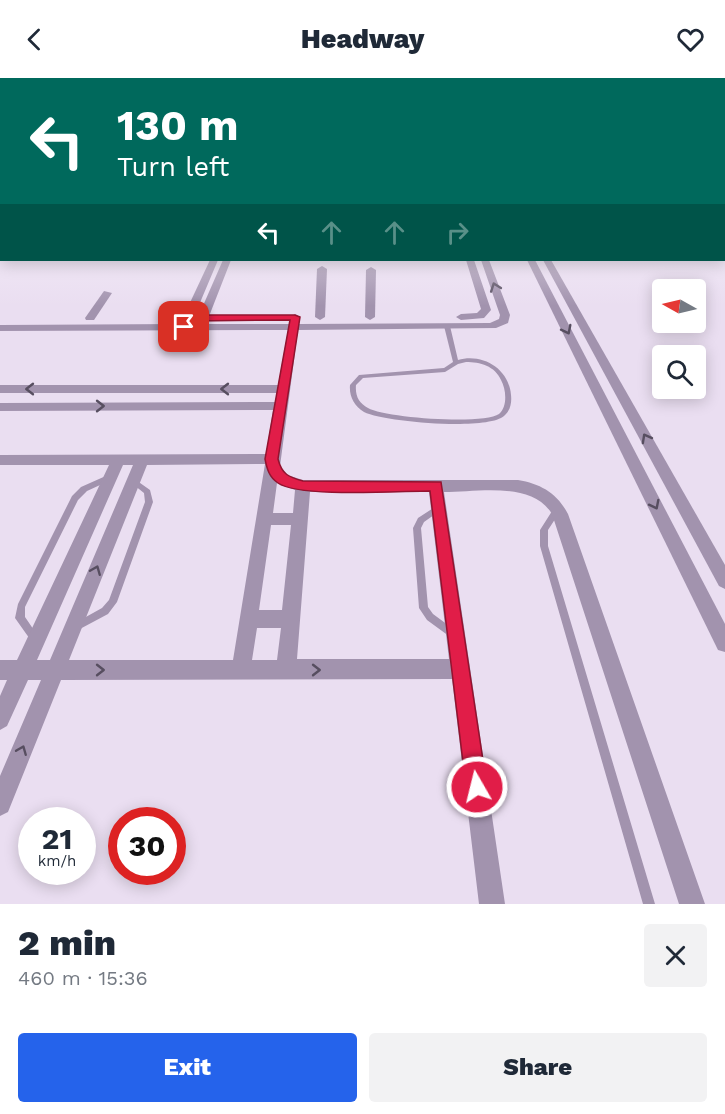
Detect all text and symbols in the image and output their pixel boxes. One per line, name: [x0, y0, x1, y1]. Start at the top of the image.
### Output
icon: back: [18, 23, 51, 56]
text: Headway: [301, 23, 424, 55]
icon: heart: [674, 23, 707, 56]
text: 130 m: [117, 101, 239, 150]
icon: left: [18, 102, 96, 180]
text: Turn left: [117, 151, 229, 183]
icon: left: [252, 216, 285, 249]
icon: ahead: [315, 216, 348, 249]
icon: ahead: [378, 216, 411, 249]
icon: right: [441, 216, 474, 249]
north arrow: [652, 279, 706, 333]
map controls: [652, 279, 706, 399]
one-way arrow: [490, 282, 502, 293]
pin: [158, 301, 209, 352]
icon: arrive: [167, 310, 200, 343]
one-way arrow: [560, 324, 571, 335]
button: search: [652, 345, 706, 399]
one-way arrow: [26, 383, 35, 395]
one-way arrow: [221, 383, 230, 395]
one-way arrow: [96, 400, 105, 413]
one-way arrow: [642, 434, 653, 444]
one-way arrow: [648, 498, 659, 509]
one-way arrow: [89, 565, 101, 576]
one-way arrow: [312, 663, 321, 676]
one-way arrow: [96, 664, 105, 676]
one-way arrow: [15, 745, 27, 756]
position arrow: [445, 755, 509, 819]
speed limit sign: 30: [108, 807, 186, 885]
text: 21: [42, 821, 72, 856]
text: km/h: [38, 852, 76, 870]
text: 2 min: [18, 922, 116, 964]
button: close: [644, 924, 707, 987]
text: 460 m · 15:36: [18, 966, 148, 990]
button: Exit: [18, 1033, 357, 1102]
button: Share: [369, 1033, 707, 1102]

